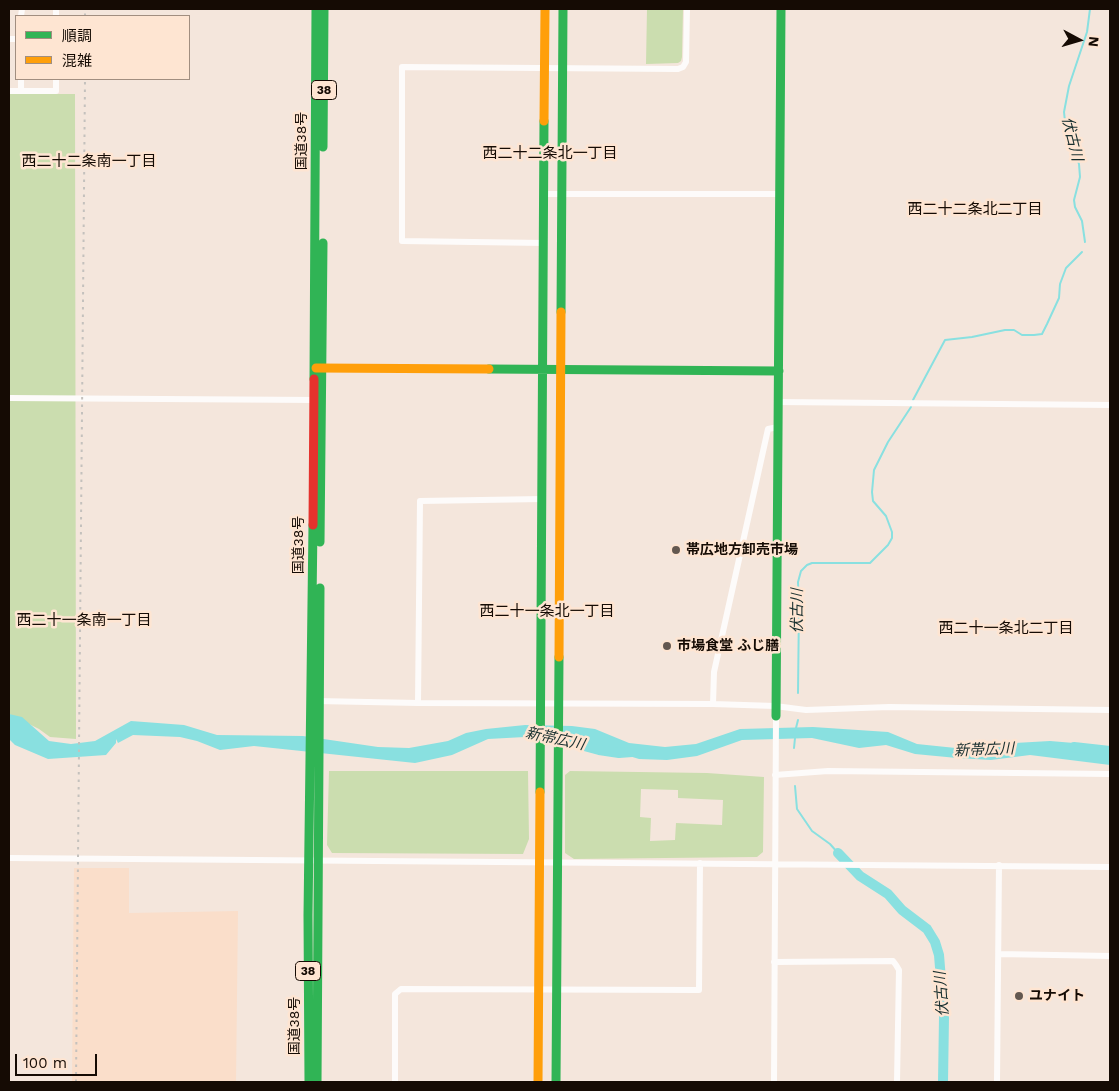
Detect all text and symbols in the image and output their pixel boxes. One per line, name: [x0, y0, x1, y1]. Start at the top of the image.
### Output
legend: [15, 15, 190, 80]
north arrow: [1054, 15, 1104, 65]
text: 順調: [62, 27, 92, 45]
text: N: [1085, 36, 1102, 48]
text: 混雑: [62, 52, 92, 70]
road number: 38: [312, 80, 336, 100]
street label: 国道38号: [294, 112, 310, 170]
water label: 伏古川: [1058, 115, 1086, 163]
district label: 西二十二条北一丁目: [483, 145, 617, 163]
district label: 西二十二条南一丁目: [22, 153, 156, 171]
district label: 西二十二条北二丁目: [908, 201, 1042, 219]
street label: 国道38号: [291, 516, 307, 574]
place label: 帯広地方卸売市場: [686, 542, 798, 558]
marker: 帯広地方卸売市場: [670, 544, 682, 556]
water label: 伏古川: [789, 589, 807, 633]
district label: 西二十一条北一丁目: [480, 603, 614, 621]
district label: 西二十一条南一丁目: [17, 612, 151, 630]
district label: 西二十一条北二丁目: [939, 620, 1073, 638]
place label: 市場食堂 ふじ膳: [677, 638, 779, 654]
marker: 市場食堂 ふじ膳: [661, 640, 673, 652]
water label: 新帯広川: [524, 724, 586, 754]
water label: 新帯広川: [954, 740, 1014, 760]
road number: 38: [296, 961, 320, 980]
water label: 伏古川: [931, 971, 953, 1017]
place label: ユナイト: [1029, 988, 1085, 1004]
marker: ユナイト: [1013, 990, 1025, 1002]
street label: 国道38号: [287, 997, 303, 1055]
scale bar: [18, 1044, 100, 1076]
text: 100 m: [23, 1054, 67, 1072]

